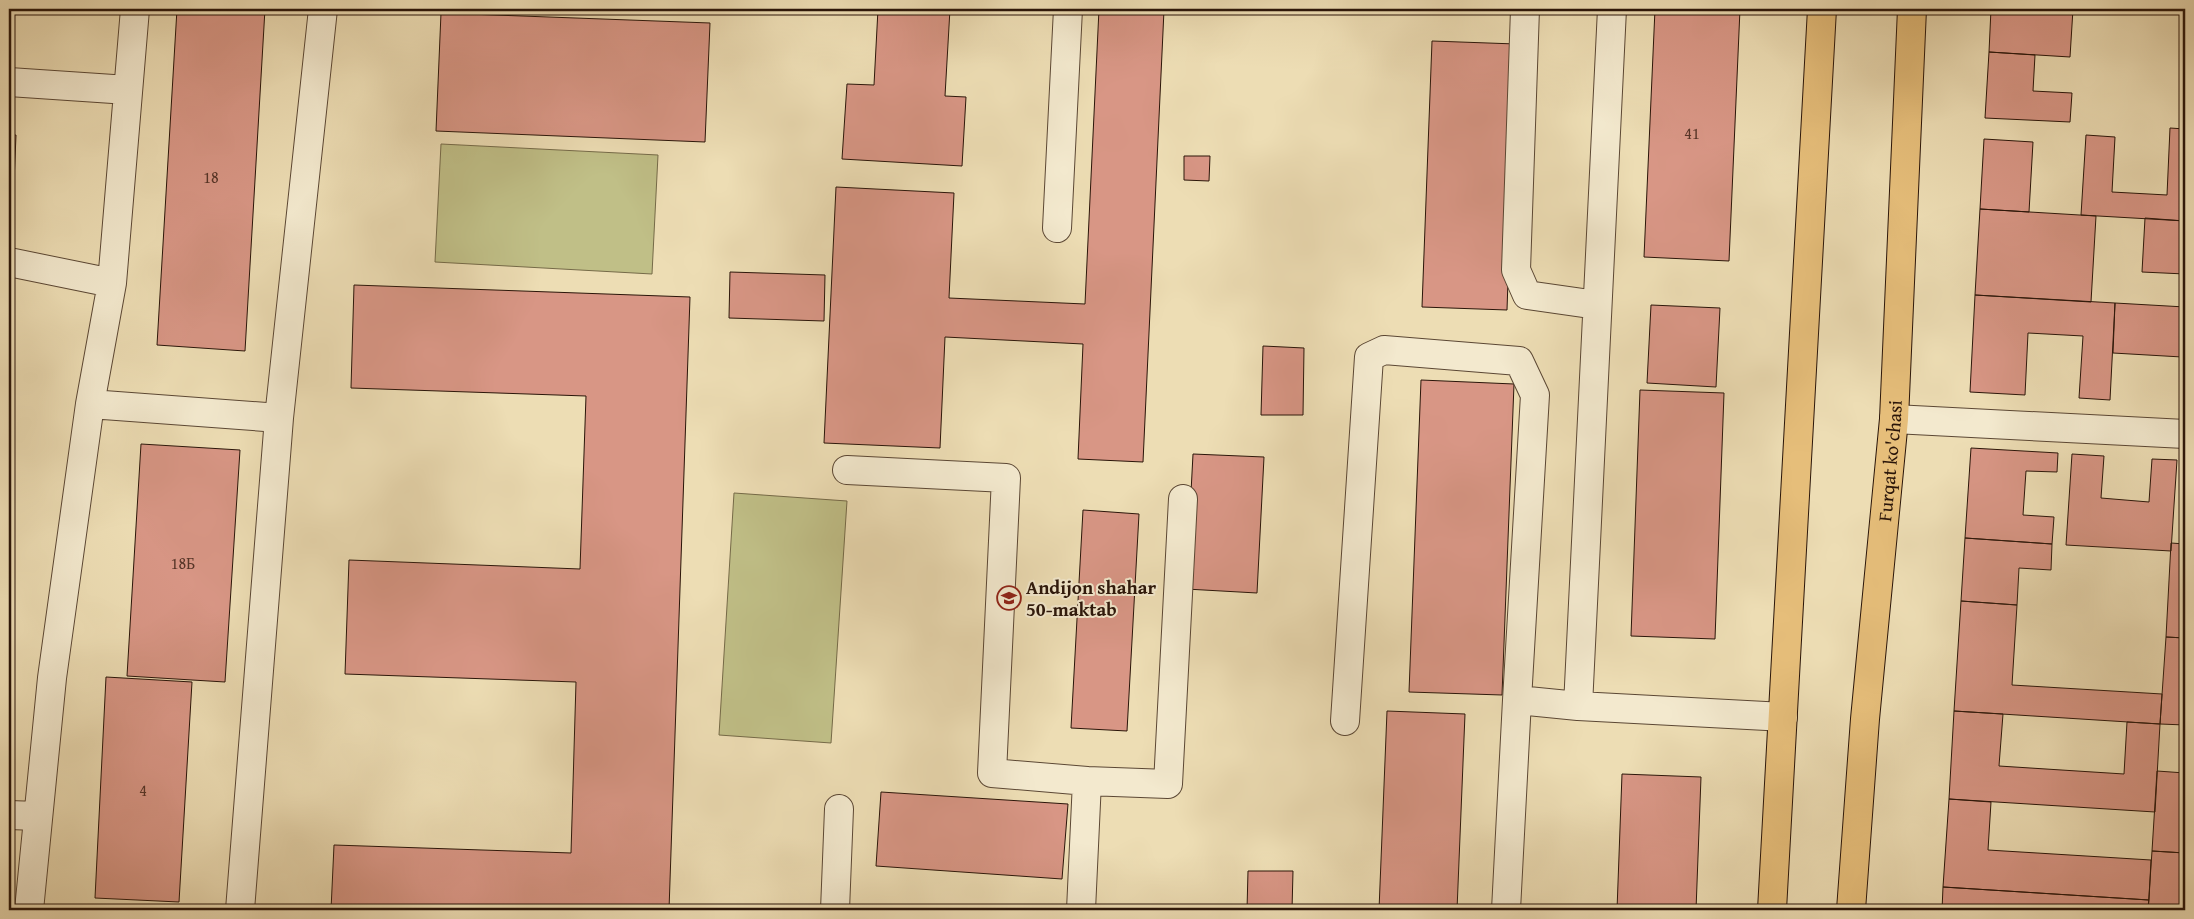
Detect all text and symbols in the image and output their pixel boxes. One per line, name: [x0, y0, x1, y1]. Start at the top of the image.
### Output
house number: 41: [1684, 121, 1700, 145]
house number: 18: [203, 165, 219, 189]
street label: Furqat ko'chasi: [1870, 400, 1909, 523]
house number: 18Б: [171, 551, 195, 575]
place label: Andijon shahar 50-maktab: [1026, 573, 1156, 623]
school or university icon: Andijon shahar 50-maktab: [996, 585, 1022, 611]
house number: 4: [139, 778, 147, 802]

